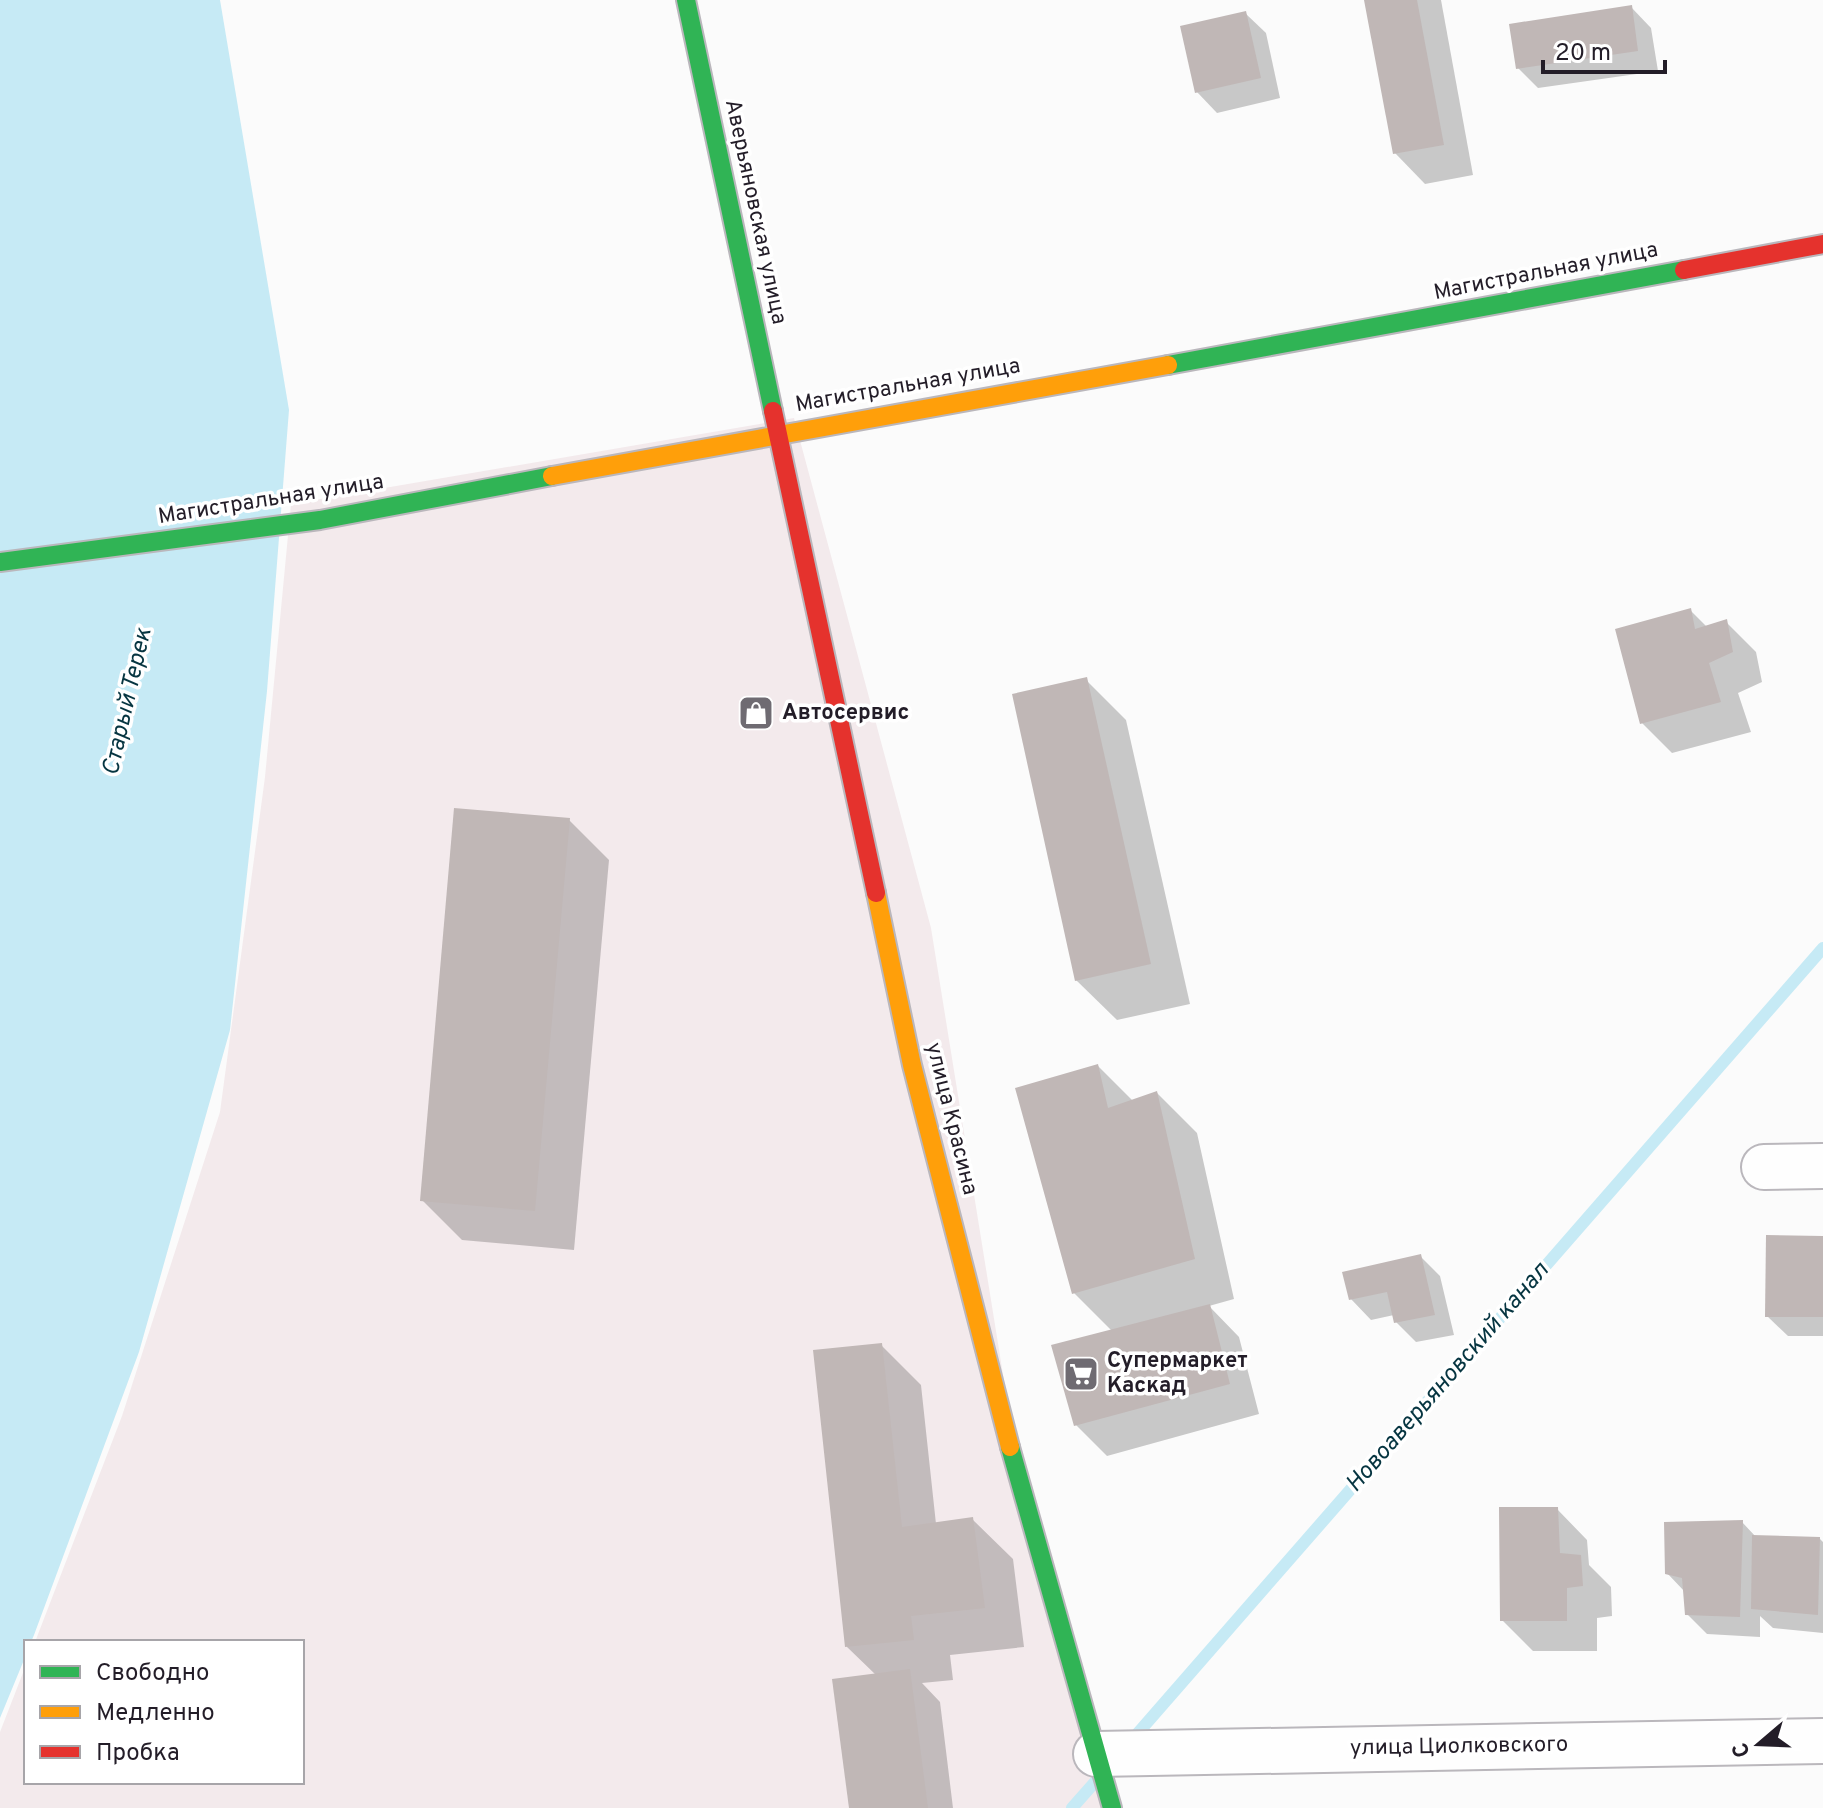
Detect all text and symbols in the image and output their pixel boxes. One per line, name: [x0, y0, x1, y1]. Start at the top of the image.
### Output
scale bar: [1543, 24, 1665, 74]
text: 20 m: [1555, 39, 1611, 69]
street label: Аверьяновская улица: [718, 97, 792, 327]
street label: Магистральная улица: [1432, 237, 1660, 307]
street label: Магистральная улица: [793, 353, 1023, 419]
street label: Магистральная улица: [156, 469, 386, 531]
water label: Старый Терек: [96, 625, 160, 779]
shop icon: Автосервис: [737, 694, 775, 732]
place label: Автосервис: [782, 700, 909, 727]
street label: улица Красина: [919, 1040, 983, 1198]
water label: Новоаверьяновский канал: [1340, 1256, 1557, 1499]
place label: Супермаркет Каскад: [1107, 1348, 1248, 1400]
supermarket icon: Супермаркет Каскад: [1062, 1355, 1100, 1393]
legend: [24, 1640, 304, 1784]
text: Свободно: [96, 1659, 209, 1689]
text: Медленно: [96, 1699, 215, 1729]
north arrow: [1719, 1704, 1799, 1784]
street label: улица Циолковского: [1350, 1732, 1568, 1762]
text: Пробка: [96, 1739, 180, 1769]
text: С: [1727, 1739, 1758, 1761]

